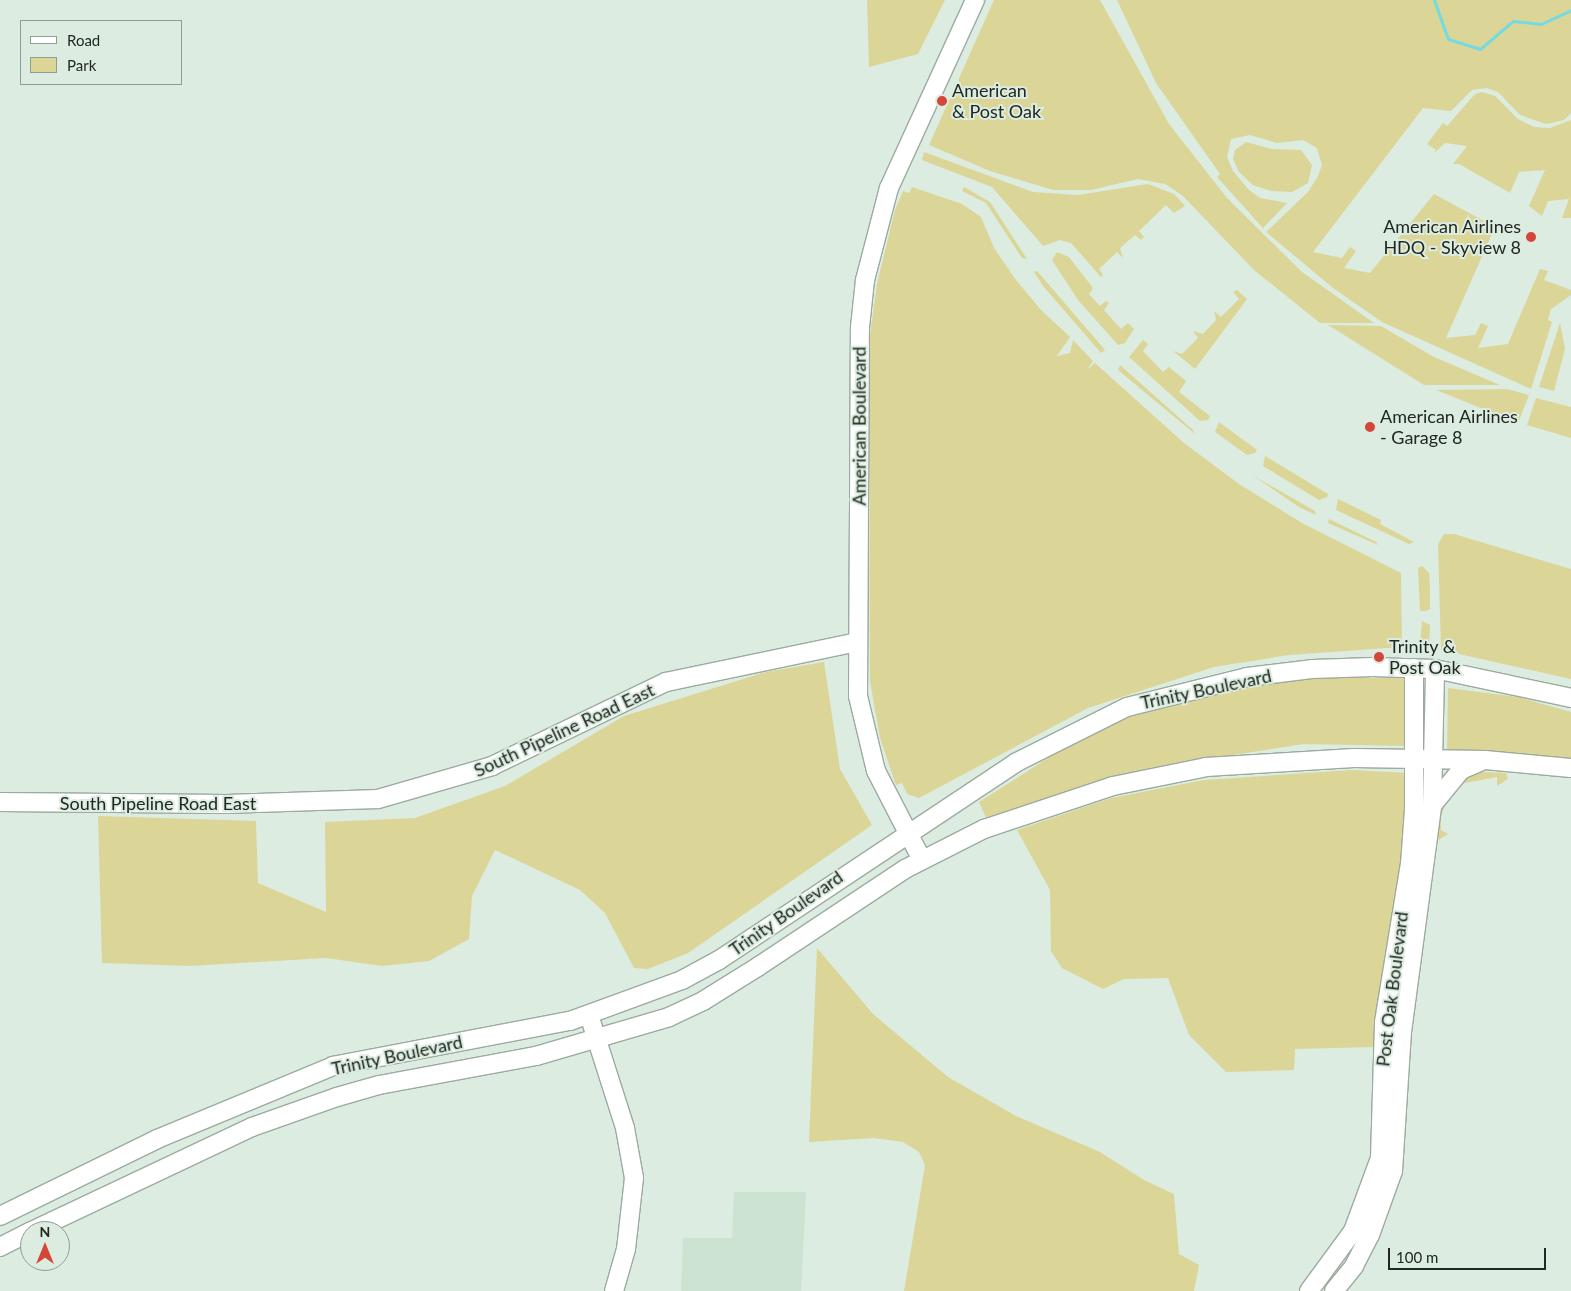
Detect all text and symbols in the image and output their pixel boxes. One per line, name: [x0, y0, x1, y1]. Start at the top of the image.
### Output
legend: [20, 20, 182, 85]
text: Road: [67, 31, 100, 49]
text: Park: [67, 56, 96, 74]
place label: American & Post Oak: [952, 80, 1041, 122]
marker: American & Post Oak: [936, 95, 948, 107]
place label: American Airlines HDQ - Skyview 8: [1383, 216, 1521, 258]
marker: American Airlines HDQ - Skyview 8: [1525, 231, 1537, 243]
street label: American Boulevard: [848, 346, 870, 506]
place label: American Airlines - Garage 8: [1380, 406, 1518, 448]
marker: American Airlines - Garage 8: [1364, 421, 1376, 433]
place label: Trinity & Post Oak: [1389, 636, 1461, 679]
marker: Trinity & Post Oak: [1373, 651, 1385, 663]
street label: Trinity Boulevard: [1138, 665, 1274, 713]
street label: South Pipeline Road East: [470, 679, 658, 781]
street label: South Pipeline Road East: [60, 792, 256, 814]
street label: Trinity Boulevard: [725, 866, 847, 960]
street label: Post Oak Boulevard: [1372, 910, 1412, 1068]
street label: Trinity Boulevard: [329, 1031, 465, 1079]
north arrow: [20, 1221, 70, 1271]
text: N: [40, 1223, 50, 1240]
scale bar: [1391, 1238, 1548, 1270]
text: 100 m: [1396, 1248, 1438, 1266]

